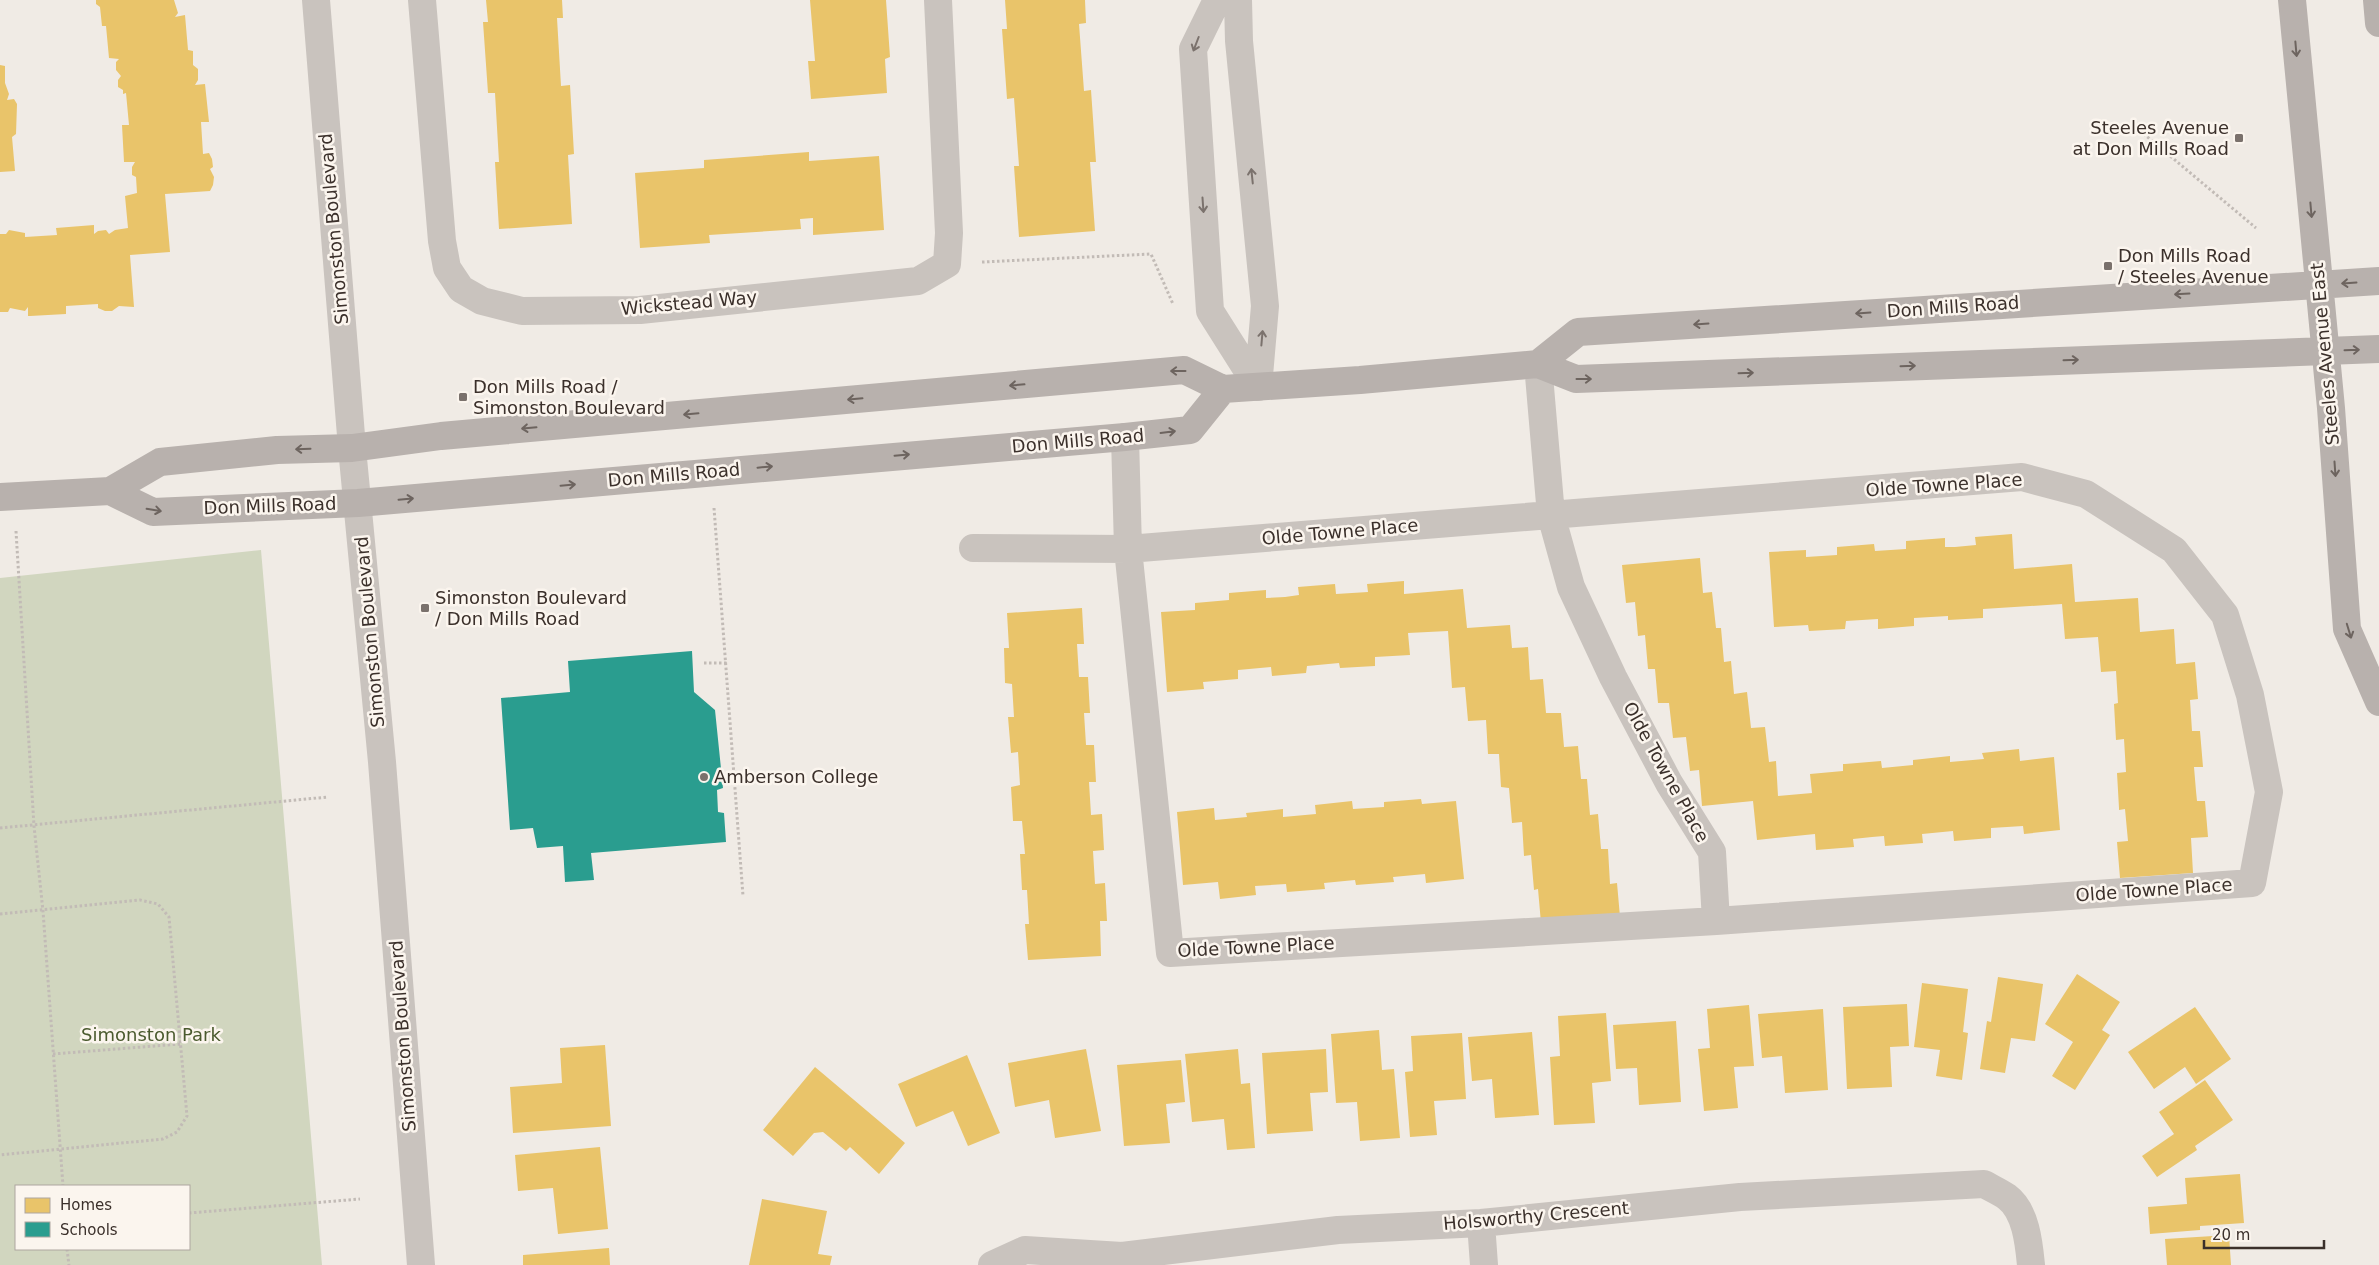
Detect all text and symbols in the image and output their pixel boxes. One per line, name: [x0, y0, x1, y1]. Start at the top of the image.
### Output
one-way arrow: [1191, 36, 1200, 51]
one-way arrow: [2292, 40, 2301, 56]
place label: Steeles Avenue at Don Mills Road: [2072, 117, 2229, 159]
street label: Simonston Boulevard: [315, 132, 352, 326]
marker: Steeles Avenue at Don Mills Road: [2233, 132, 2245, 144]
one-way arrow: [1247, 169, 1257, 185]
one-way arrow: [1199, 197, 1208, 213]
one-way arrow: [2307, 202, 2316, 218]
place label: Don Mills Road / Steeles Avenue: [2118, 245, 2268, 287]
marker: Don Mills Road / Steeles Avenue: [2102, 260, 2114, 272]
street label: Steeles Avenue East: [2306, 262, 2343, 446]
one-way arrow: [2341, 278, 2357, 288]
street label: Wickstead Way: [620, 286, 758, 319]
one-way arrow: [2175, 289, 2191, 299]
street label: Don Mills Road: [1886, 291, 2020, 322]
one-way arrow: [1855, 308, 1871, 317]
one-way arrow: [1693, 319, 1709, 328]
one-way arrow: [1257, 330, 1267, 346]
one-way arrow: [2344, 345, 2360, 354]
one-way arrow: [2062, 355, 2078, 365]
one-way arrow: [1900, 362, 1916, 371]
one-way arrow: [1171, 367, 1187, 376]
one-way arrow: [1738, 368, 1754, 377]
one-way arrow: [1575, 374, 1591, 384]
place label: Don Mills Road / Simonston Boulevard: [473, 376, 665, 418]
one-way arrow: [1009, 380, 1025, 389]
marker: Don Mills Road / Simonston Boulevard: [457, 391, 469, 403]
one-way arrow: [847, 394, 863, 404]
one-way arrow: [684, 409, 700, 419]
one-way arrow: [522, 424, 538, 433]
street label: Don Mills Road: [1011, 424, 1145, 457]
one-way arrow: [1160, 427, 1176, 437]
one-way arrow: [295, 444, 312, 454]
one-way arrow: [893, 450, 909, 460]
street label: Don Mills Road: [607, 458, 741, 491]
one-way arrow: [2331, 461, 2340, 477]
one-way arrow: [756, 462, 772, 472]
street label: Olde Towne Place: [1865, 469, 2023, 500]
one-way arrow: [560, 480, 576, 489]
street label: Don Mills Road: [203, 493, 337, 518]
one-way arrow: [398, 494, 414, 503]
one-way arrow: [146, 505, 162, 515]
street label: Olde Towne Place: [1261, 514, 1419, 549]
street label: Simonston Boulevard: [351, 535, 388, 729]
place label: Simonston Boulevard / Don Mills Road: [435, 587, 627, 629]
marker: Simonston Boulevard / Don Mills Road: [419, 602, 431, 614]
one-way arrow: [2344, 623, 2354, 639]
street label: Olde Towne Place: [1619, 698, 1714, 846]
place label: Amberson College: [714, 766, 878, 787]
marker: Amberson College: [698, 771, 710, 783]
street label: Olde Towne Place: [2075, 874, 2233, 905]
street label: Olde Towne Place: [1177, 932, 1335, 961]
street label: Simonston Boulevard: [385, 940, 420, 1133]
park label: Simonston Park: [81, 1024, 221, 1045]
legend: [15, 1185, 190, 1250]
text: Homes: [60, 1196, 112, 1214]
street label: Holsworthy Crescent: [1442, 1197, 1630, 1234]
scale bar: [2204, 1218, 2324, 1250]
text: Schools: [60, 1221, 118, 1239]
text: 20 m: [2212, 1226, 2250, 1244]

